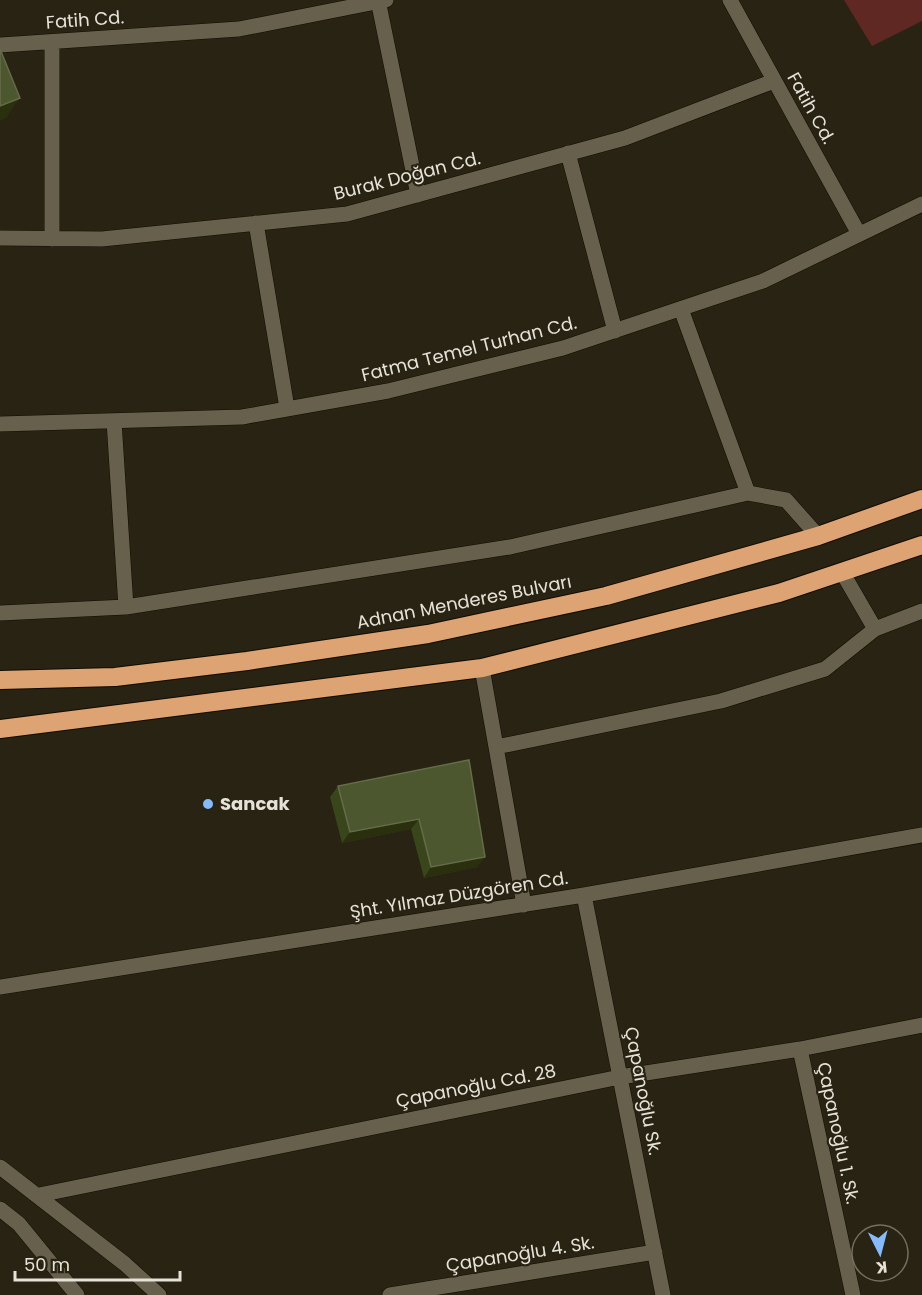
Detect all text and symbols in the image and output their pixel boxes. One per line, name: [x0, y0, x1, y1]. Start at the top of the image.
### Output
street label: Fatih Cd.: [45, 4, 125, 35]
street label: Fatih Cd.: [782, 67, 841, 148]
street label: Burak Doğan Cd.: [331, 145, 483, 206]
street label: Fatma Temel Turhan Cd.: [359, 310, 579, 387]
street label: Adnan Menderes Bulvarı: [354, 568, 573, 635]
place label: Sancak: [220, 791, 291, 816]
marker: Sancak: [201, 797, 215, 811]
street label: Şht. Yılmaz Düzgören Cd.: [348, 865, 570, 924]
street label: Çapanoğlu Sk.: [619, 1025, 668, 1157]
street label: Çapanoğlu Cd. 28: [394, 1058, 558, 1113]
street label: Çapanoğlu 1. Sk.: [811, 1060, 866, 1206]
north arrow: [850, 1223, 910, 1283]
street label: Çapanoğlu 4. Sk.: [444, 1229, 596, 1278]
scale bar: [15, 1244, 180, 1282]
text: 50 m: [24, 1252, 70, 1277]
text: K: [875, 1255, 888, 1279]

